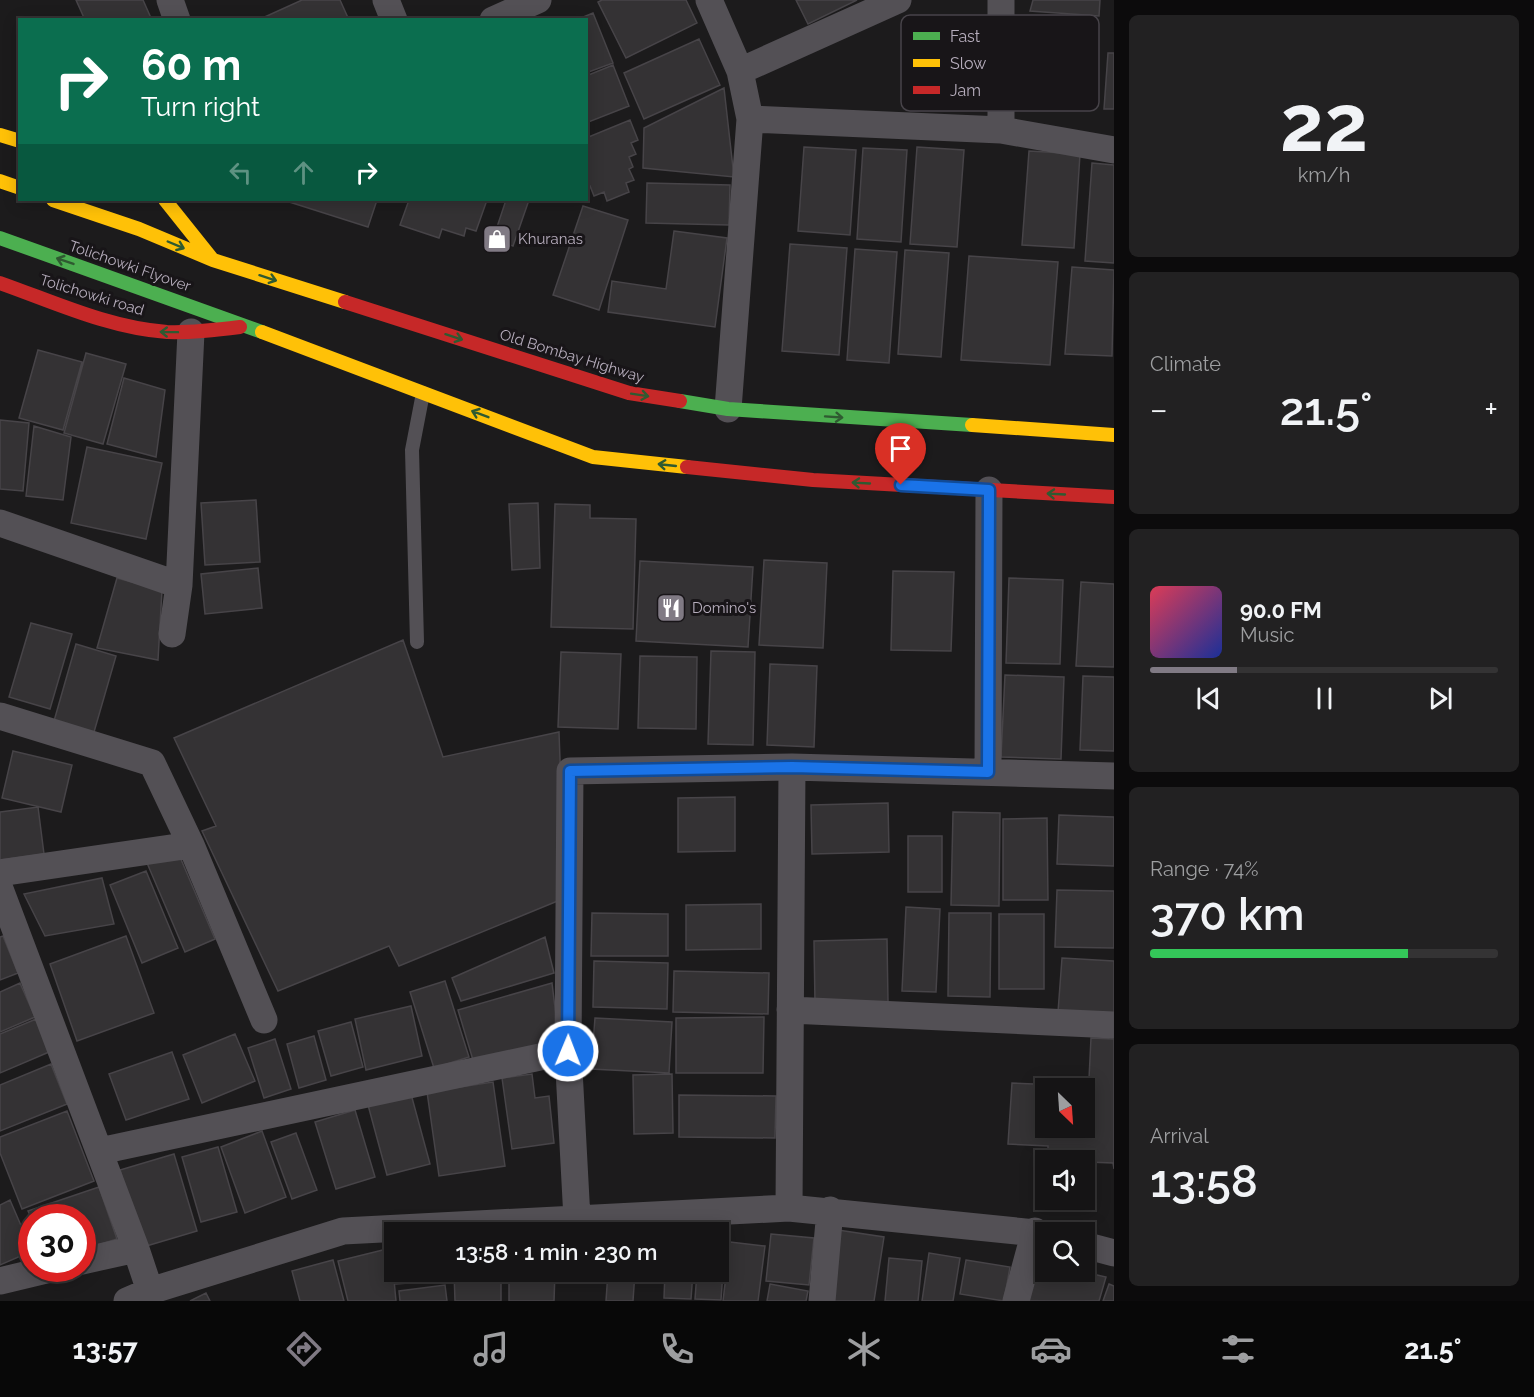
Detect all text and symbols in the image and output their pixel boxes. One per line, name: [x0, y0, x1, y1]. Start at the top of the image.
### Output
legend: [901, 15, 1099, 111]
text: Fast: [950, 27, 981, 46]
text: 60 m: [141, 41, 241, 90]
icon: right: [42, 42, 120, 120]
text: Slow: [950, 54, 986, 73]
text: 22: [1280, 78, 1368, 169]
text: Jam: [950, 81, 981, 100]
text: Turn right: [141, 91, 260, 122]
icon: left: [224, 156, 257, 189]
icon: ahead: [287, 156, 320, 189]
icon: right: [350, 156, 383, 189]
text: km/h: [1298, 163, 1350, 187]
shop icon: Khuranas: [481, 223, 513, 255]
place label: Khuranas: [518, 230, 583, 248]
street label: Tolichowki Flyover: [67, 237, 194, 296]
one-way arrow: [166, 240, 184, 251]
one-way arrow: [56, 255, 75, 266]
street label: Tolichowki road: [38, 271, 146, 319]
one-way arrow: [258, 273, 277, 284]
street label: Old Bombay Highway: [498, 325, 646, 387]
one-way arrow: [159, 326, 179, 337]
one-way arrow: [444, 333, 463, 344]
text: Climate: [1150, 352, 1221, 376]
text: 21.5°: [1280, 383, 1372, 436]
one-way arrow: [630, 390, 650, 401]
text: −: [1150, 390, 1168, 429]
text: +: [1484, 390, 1498, 429]
one-way arrow: [471, 408, 490, 419]
one-way arrow: [823, 412, 843, 423]
pin: [875, 423, 926, 485]
icon: arrive: [884, 432, 917, 465]
one-way arrow: [657, 459, 677, 470]
one-way arrow: [851, 478, 871, 489]
one-way arrow: [1046, 489, 1066, 500]
restaurant icon: Domino's: [655, 592, 687, 624]
text: 90.0 FM: [1240, 597, 1322, 623]
place label: Domino's: [692, 599, 756, 617]
text: Music: [1240, 623, 1294, 647]
icon: previous: [1192, 682, 1225, 715]
icon: pause: [1308, 682, 1341, 715]
icon: next: [1424, 682, 1457, 715]
text: Range · 74%: [1150, 857, 1258, 881]
text: 370 km: [1150, 888, 1305, 941]
position arrow: [536, 1019, 600, 1083]
north arrow: [1035, 1078, 1095, 1138]
map controls: [1035, 1078, 1095, 1282]
text: Arrival: [1150, 1124, 1209, 1148]
button: sound: [1035, 1150, 1095, 1210]
text: 13:58: [1150, 1155, 1258, 1208]
speed limit sign: 30: [18, 1204, 96, 1282]
button: search: [1035, 1222, 1095, 1282]
text: 13:58 · 1 min · 230 m: [456, 1239, 657, 1265]
icon: directions: [283, 1328, 325, 1370]
icon: music: [470, 1328, 512, 1370]
icon: phone: [656, 1328, 698, 1370]
icon: climate: [843, 1328, 885, 1370]
icon: car: [1030, 1328, 1072, 1370]
icon: filters: [1217, 1328, 1259, 1370]
text: 13:57: [72, 1334, 138, 1365]
text: 21.5°: [1404, 1334, 1462, 1365]

